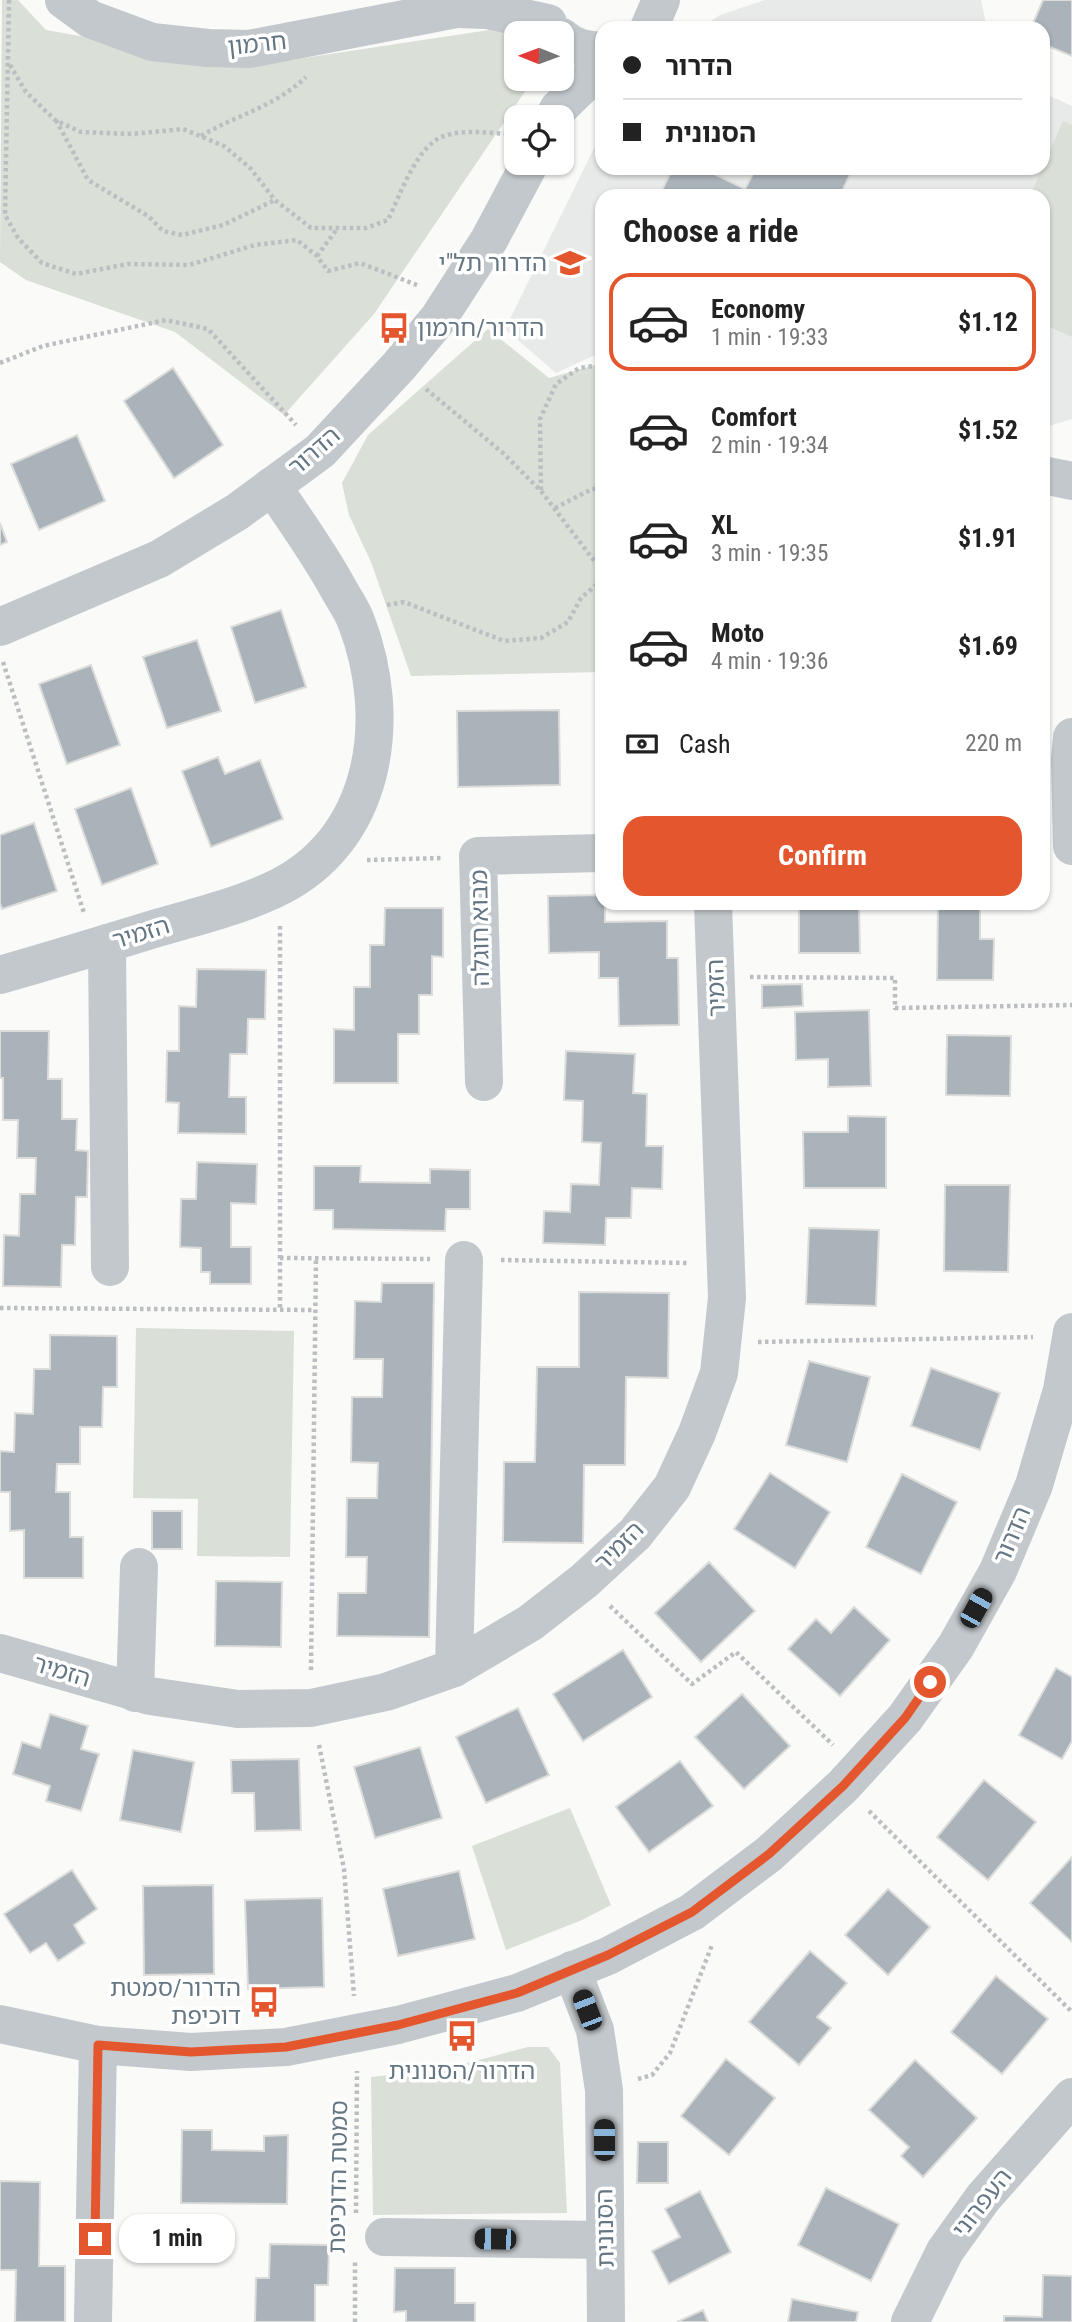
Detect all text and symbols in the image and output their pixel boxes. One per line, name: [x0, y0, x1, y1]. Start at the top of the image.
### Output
north arrow: [504, 21, 574, 91]
map controls: [504, 21, 574, 175]
street label: חרמון: [226, 27, 288, 61]
text: הדרור: [665, 51, 733, 81]
button: locate: [504, 105, 574, 175]
text: הסנונית: [665, 118, 756, 148]
text: Choose a ride: [623, 212, 798, 250]
school or university icon: הדרור תל"י: [553, 246, 587, 280]
place label: הדרור תל"י: [439, 249, 547, 277]
icon: car: [627, 291, 690, 354]
text: Economy: [711, 294, 805, 324]
text: $1.12: [958, 307, 1018, 337]
bus stop icon: הדרור/חרמון: [377, 311, 411, 345]
place label: הדרור/חרמון: [417, 314, 544, 342]
text: 1 min · 19:33: [711, 324, 828, 351]
icon: car: [627, 399, 690, 462]
text: Comfort: [711, 402, 797, 432]
text: $1.52: [958, 415, 1018, 445]
street label: הדרור: [282, 421, 346, 481]
text: 2 min · 19:34: [711, 432, 828, 459]
icon: car: [627, 507, 690, 570]
text: XL: [711, 510, 738, 540]
text: $1.91: [958, 523, 1018, 553]
text: 3 min · 19:35: [711, 540, 828, 567]
icon: car: [627, 615, 690, 678]
text: Moto: [711, 618, 764, 648]
text: $1.69: [958, 631, 1018, 661]
text: 4 min · 19:36: [711, 648, 828, 675]
icon: cash: [623, 725, 661, 763]
text: Cash: [679, 729, 731, 759]
text: 220 m: [965, 730, 1022, 757]
button: Confirm: [623, 816, 1022, 896]
street label: מבוא חוגלה: [465, 869, 495, 987]
street label: הזמיר: [109, 911, 173, 955]
street label: הזמיר: [701, 959, 731, 1017]
street label: הדרור: [988, 1502, 1036, 1568]
street label: הזמיר: [589, 1516, 649, 1576]
car: [957, 1585, 996, 1631]
street label: הזמיר: [30, 1649, 94, 1693]
route start: [914, 1666, 946, 1698]
place label: הדרור/סמטת דוכיפת: [110, 1974, 241, 2030]
bus stop icon: הדרור/סמטת דוכיפת: [247, 1985, 281, 2019]
car: [570, 1987, 605, 2033]
bus stop icon: הדרור/הסנונית: [445, 2019, 479, 2053]
place label: הדרור/הסנונית: [389, 2057, 535, 2085]
street label: סמטת הדוכיפת: [323, 2100, 353, 2254]
car: [594, 2119, 615, 2161]
street label: העפרוני: [947, 2163, 1017, 2243]
street label: הסנונית: [590, 2188, 620, 2268]
callout: 1 min: [119, 2214, 235, 2264]
route end: [79, 2223, 111, 2255]
text: 1 min: [151, 2225, 203, 2252]
car: [474, 2228, 517, 2250]

